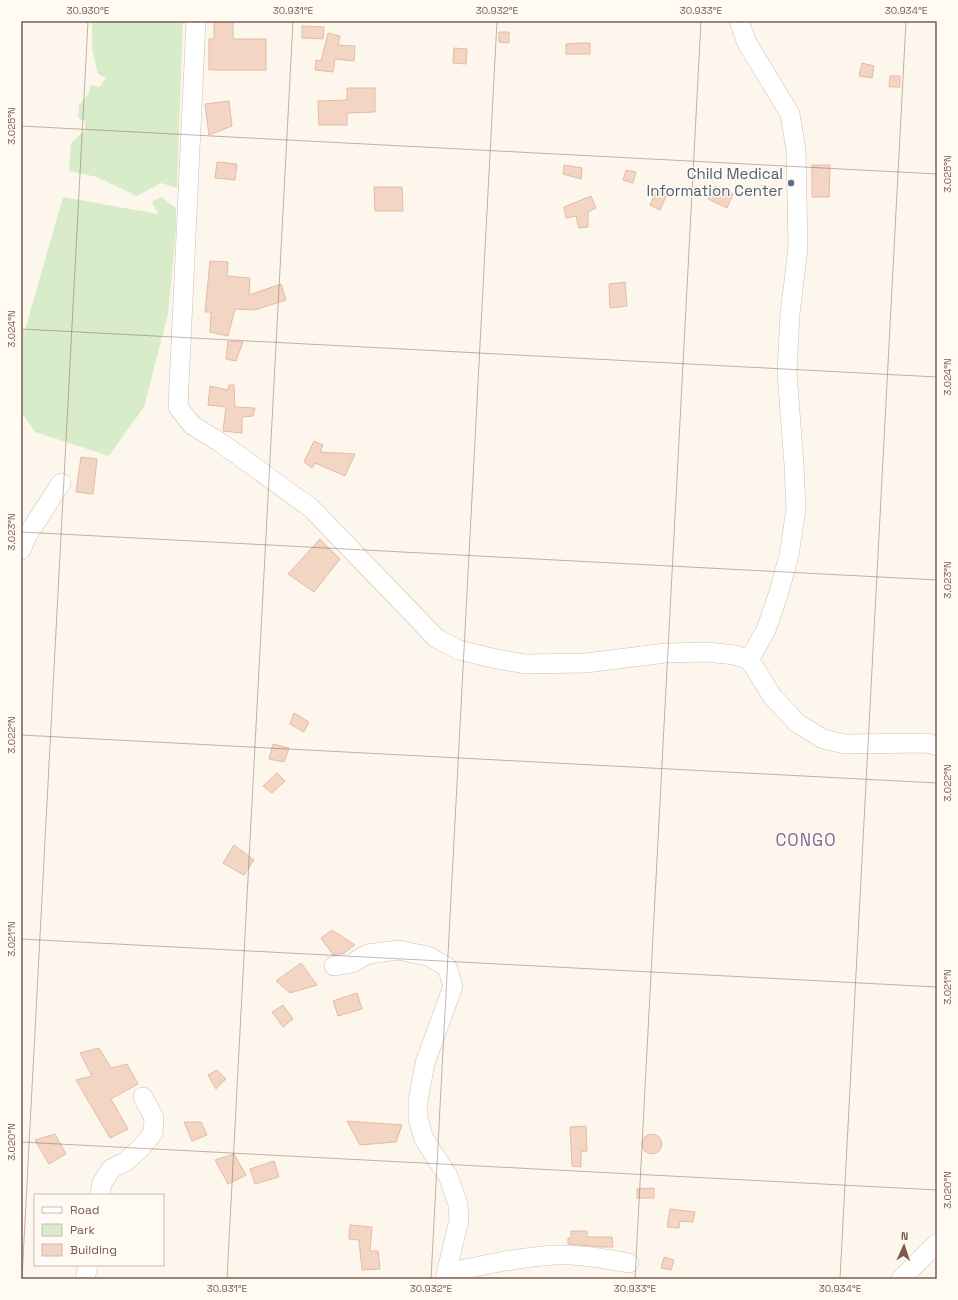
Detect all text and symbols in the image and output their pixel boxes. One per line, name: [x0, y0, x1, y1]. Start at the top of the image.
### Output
text: 30.930°E: [67, 4, 110, 17]
text: 30.931°E: [273, 4, 314, 17]
text: 30.932°E: [476, 4, 519, 17]
text: 30.933°E: [680, 4, 723, 17]
text: 30.934°E: [885, 4, 928, 17]
text: 3.025°N: [5, 107, 18, 145]
text: 3.025°N: [941, 155, 954, 193]
place label: Child Medical Information Center: [647, 164, 783, 200]
marker: Child Medical Information Center: [786, 178, 796, 188]
text: 3.024°N: [5, 310, 18, 348]
text: 3.024°N: [941, 358, 954, 396]
text: 3.023°N: [5, 513, 18, 551]
text: 3.023°N: [941, 561, 954, 599]
text: 3.022°N: [5, 716, 18, 754]
text: 3.022°N: [941, 764, 954, 802]
district label: CONGO: [775, 829, 837, 851]
text: 3.021°N: [5, 921, 18, 957]
text: 3.021°N: [941, 969, 954, 1005]
text: 3.020°N: [5, 1123, 18, 1161]
text: 3.020°N: [941, 1171, 954, 1209]
legend: [34, 1194, 164, 1266]
text: Road: [70, 1202, 99, 1218]
text: Park: [70, 1222, 95, 1238]
north arrow: [884, 1226, 924, 1266]
text: N: [900, 1229, 909, 1243]
text: Building: [70, 1242, 117, 1258]
text: 30.931°E: [207, 1282, 248, 1295]
text: 30.932°E: [410, 1282, 453, 1295]
text: 30.933°E: [614, 1282, 657, 1295]
text: 30.934°E: [819, 1282, 862, 1295]

